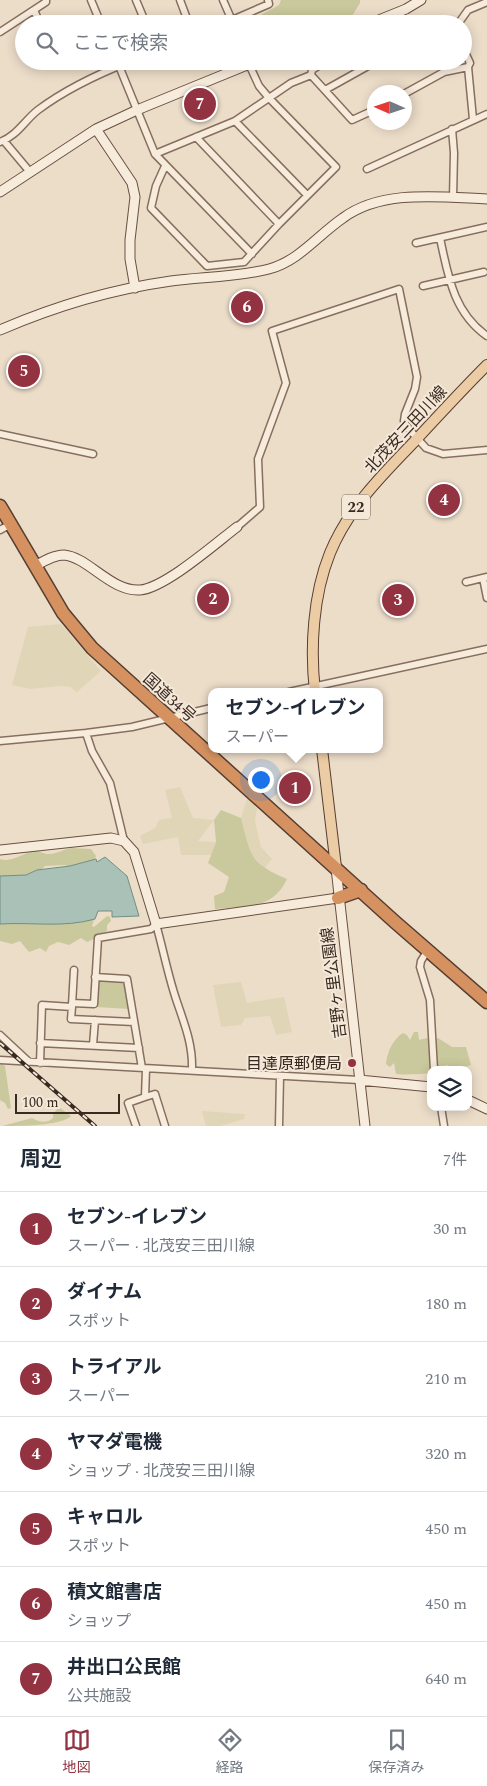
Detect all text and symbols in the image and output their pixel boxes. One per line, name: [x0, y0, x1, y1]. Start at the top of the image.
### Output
search box: [15, 15, 472, 70]
icon: search: [33, 29, 61, 57]
text: ここで検索: [73, 29, 168, 58]
pin: 7: [184, 85, 216, 123]
north arrow: [367, 85, 412, 130]
pin: 6: [231, 288, 263, 326]
pin: 5: [8, 352, 40, 390]
street label: 北茂安三田川線: [359, 381, 453, 479]
pin: 4: [428, 481, 460, 519]
road number: 22: [342, 494, 370, 520]
pin: 2: [197, 580, 229, 618]
pin: 3: [382, 581, 414, 619]
street label: 国道34号: [138, 667, 201, 728]
popup: [208, 688, 383, 753]
text: セブン-イレブン: [225, 694, 366, 723]
text: スーパー: [225, 725, 289, 749]
your location: [248, 767, 274, 793]
pin: 1: [279, 769, 311, 807]
street label: 吉野ヶ里公園線: [315, 926, 353, 1040]
place label: 目達原郵便局: [246, 1052, 342, 1076]
marker: 目達原郵便局: [346, 1057, 358, 1069]
map controls: [427, 1066, 472, 1111]
button: layers: [427, 1066, 472, 1111]
scale bar: [15, 1091, 120, 1114]
text: 100 m: [22, 1092, 59, 1113]
text: 周辺: [20, 1144, 62, 1176]
text: 7件: [443, 1148, 467, 1172]
text: セブン-イレブン: [67, 1203, 207, 1232]
text: 1: [32, 1217, 40, 1241]
text: 30 m: [433, 1217, 467, 1241]
text: スーパー · 北茂安三田川線: [67, 1234, 255, 1258]
text: ダイナム: [67, 1278, 142, 1307]
text: 2: [32, 1292, 40, 1316]
text: 180 m: [425, 1292, 467, 1316]
text: スポット: [67, 1309, 131, 1333]
text: トライアル: [67, 1353, 162, 1382]
text: 3: [32, 1367, 40, 1391]
text: 210 m: [425, 1367, 467, 1391]
text: スーパー: [67, 1384, 131, 1408]
text: ヤマダ電機: [67, 1428, 162, 1457]
text: 4: [32, 1442, 40, 1466]
text: 320 m: [425, 1442, 467, 1466]
text: ショップ · 北茂安三田川線: [67, 1459, 255, 1483]
text: キャロル: [67, 1503, 143, 1532]
text: 5: [32, 1517, 40, 1541]
text: 450 m: [425, 1517, 467, 1541]
text: スポット: [67, 1534, 131, 1558]
text: 積文館書店: [67, 1578, 162, 1607]
text: 6: [32, 1592, 40, 1616]
text: 450 m: [425, 1592, 467, 1616]
text: ショップ: [67, 1609, 131, 1633]
text: 井出口公民館: [67, 1653, 181, 1682]
text: 7: [32, 1667, 40, 1691]
text: 640 m: [425, 1667, 467, 1691]
text: 公共施設: [67, 1684, 131, 1708]
tab: 地図: [63, 1726, 91, 1778]
tab: 経路: [216, 1726, 244, 1778]
tab: 保存済み: [369, 1726, 425, 1778]

